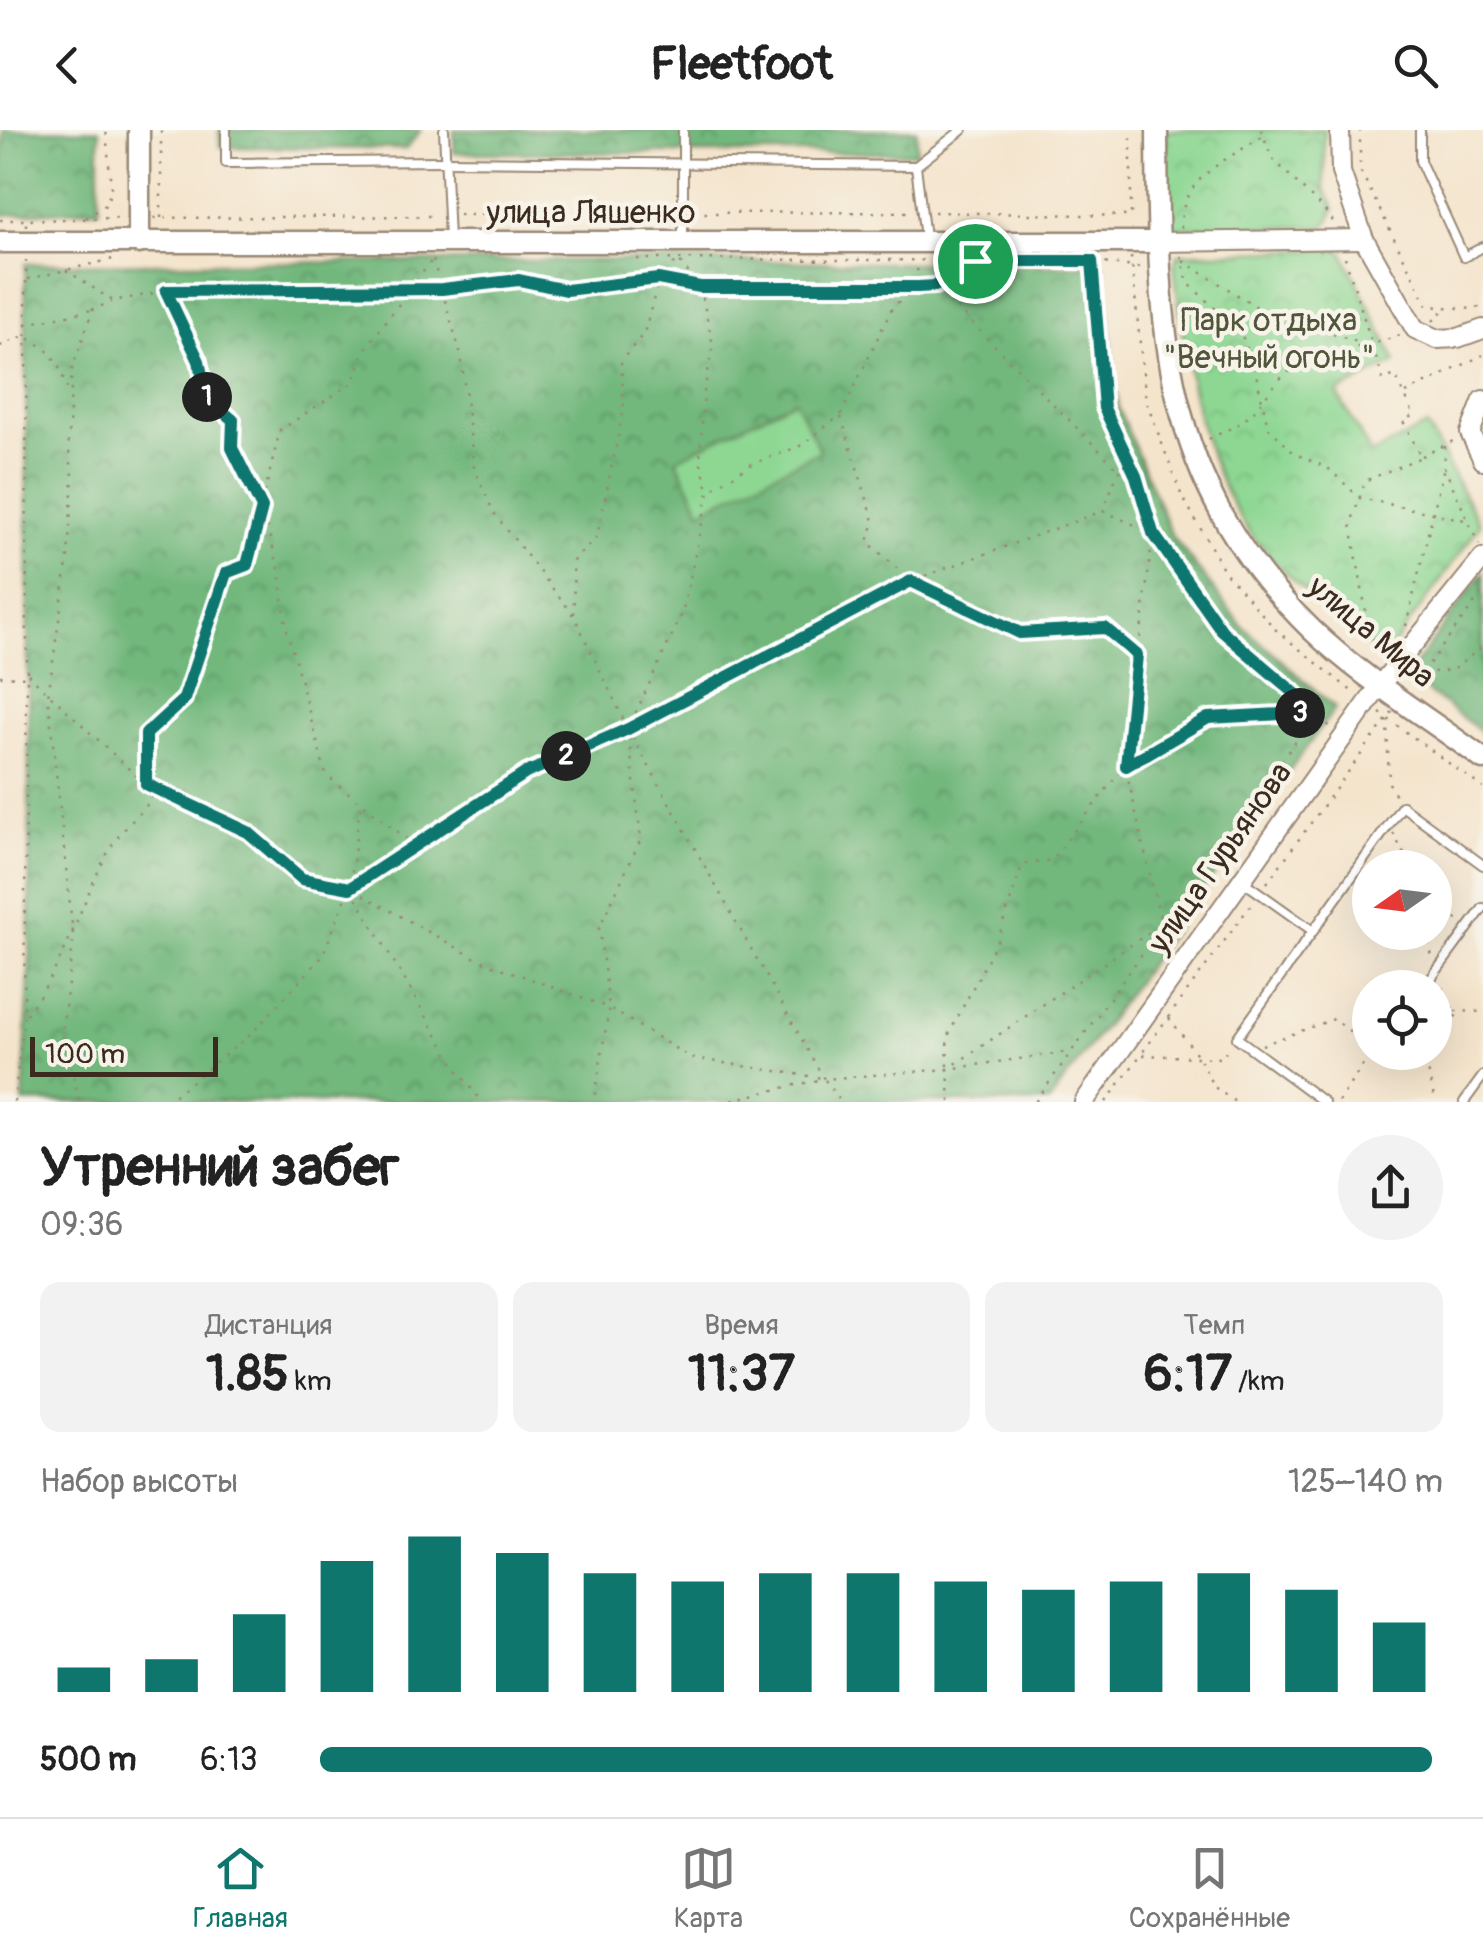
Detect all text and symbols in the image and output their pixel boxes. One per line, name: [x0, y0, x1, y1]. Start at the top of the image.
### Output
text: Fleetfoot: [650, 37, 833, 93]
icon: back: [40, 38, 95, 93]
icon: search: [1388, 38, 1443, 93]
street label: улица Ляшенко: [486, 193, 695, 233]
pin: [933, 219, 1018, 304]
icon: arrive: [948, 234, 1003, 289]
park label: Парк отдыха "Вечный огонь": [1164, 301, 1374, 378]
pin: 1: [182, 372, 232, 422]
text: 1: [202, 379, 212, 414]
street label: улица Мира: [1298, 567, 1443, 697]
pin: 3: [1275, 688, 1325, 738]
text: 3: [1292, 695, 1308, 730]
pin: 2: [541, 731, 591, 781]
text: 2: [558, 738, 574, 773]
street label: улица Гурьянова: [1139, 755, 1301, 962]
north arrow: [1352, 850, 1452, 950]
map controls: [1352, 850, 1452, 1070]
button: locate: [1352, 970, 1452, 1070]
scale bar: [30, 1032, 218, 1076]
text: 100 m: [45, 1037, 125, 1072]
text: Утренний забег: [40, 1133, 399, 1202]
button: share: [1338, 1135, 1443, 1240]
text: 09:36: [40, 1205, 123, 1245]
text: Дистанция: [205, 1308, 332, 1343]
text: Время: [704, 1308, 779, 1343]
text: Темп: [1183, 1308, 1245, 1343]
text: 1.85: [206, 1343, 289, 1406]
text: 11:37: [688, 1343, 795, 1406]
text: 6:17: [1144, 1343, 1232, 1406]
text: km: [289, 1364, 332, 1399]
text: /km: [1232, 1364, 1285, 1399]
text: Набор высоты: [40, 1462, 238, 1502]
text: 125–140 m: [1288, 1462, 1443, 1502]
text: 500 m: [40, 1740, 136, 1780]
text: 6:13: [200, 1740, 258, 1780]
tab: Главная: [193, 1841, 288, 1936]
tab: Карта: [674, 1841, 743, 1936]
tab: Сохранённые: [1129, 1841, 1290, 1936]

